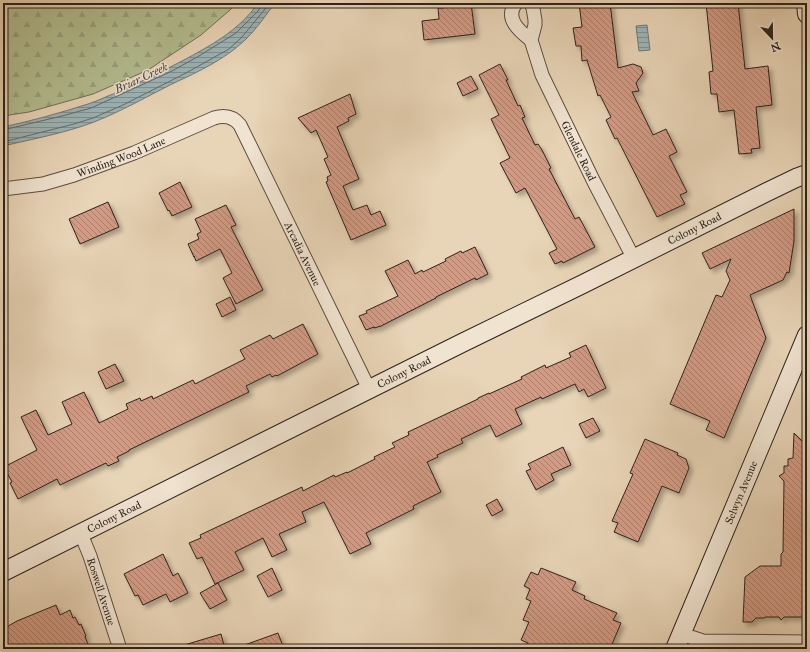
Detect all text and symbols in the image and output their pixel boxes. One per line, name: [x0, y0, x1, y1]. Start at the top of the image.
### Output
north arrow: [752, 18, 792, 58]
text: N: [768, 39, 782, 55]
water label: Briar Creek: [111, 59, 170, 97]
street label: Glendale Road: [559, 119, 599, 183]
street label: Winding Wood Lane: [75, 133, 168, 180]
street label: Colony Road: [665, 209, 724, 247]
street label: Arcadia Avenue: [281, 219, 324, 288]
street label: Colony Road: [375, 353, 433, 391]
street label: Selwyn Avenue: [722, 458, 760, 526]
street label: Colony Road: [85, 498, 143, 536]
street label: Roswell Avenue: [84, 556, 119, 627]

